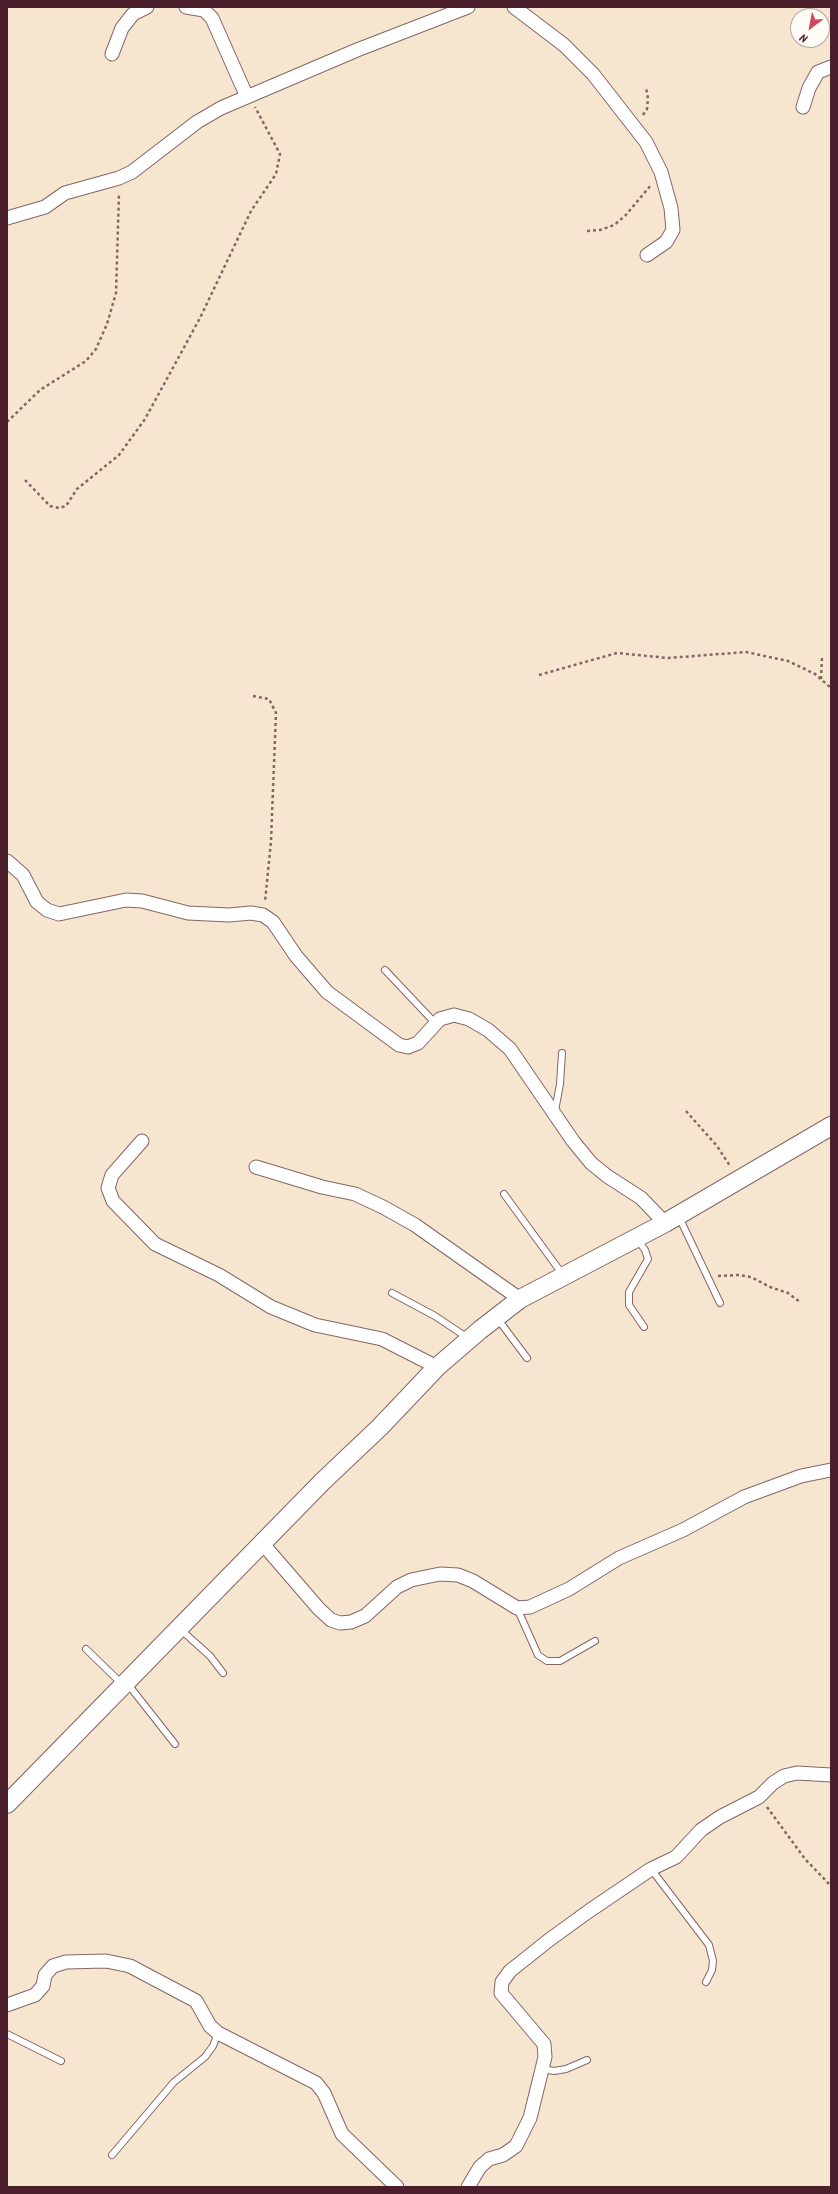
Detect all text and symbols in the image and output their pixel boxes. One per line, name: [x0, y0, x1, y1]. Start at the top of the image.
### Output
north arrow: [790, 8, 830, 48]
text: N: [796, 28, 812, 47]

